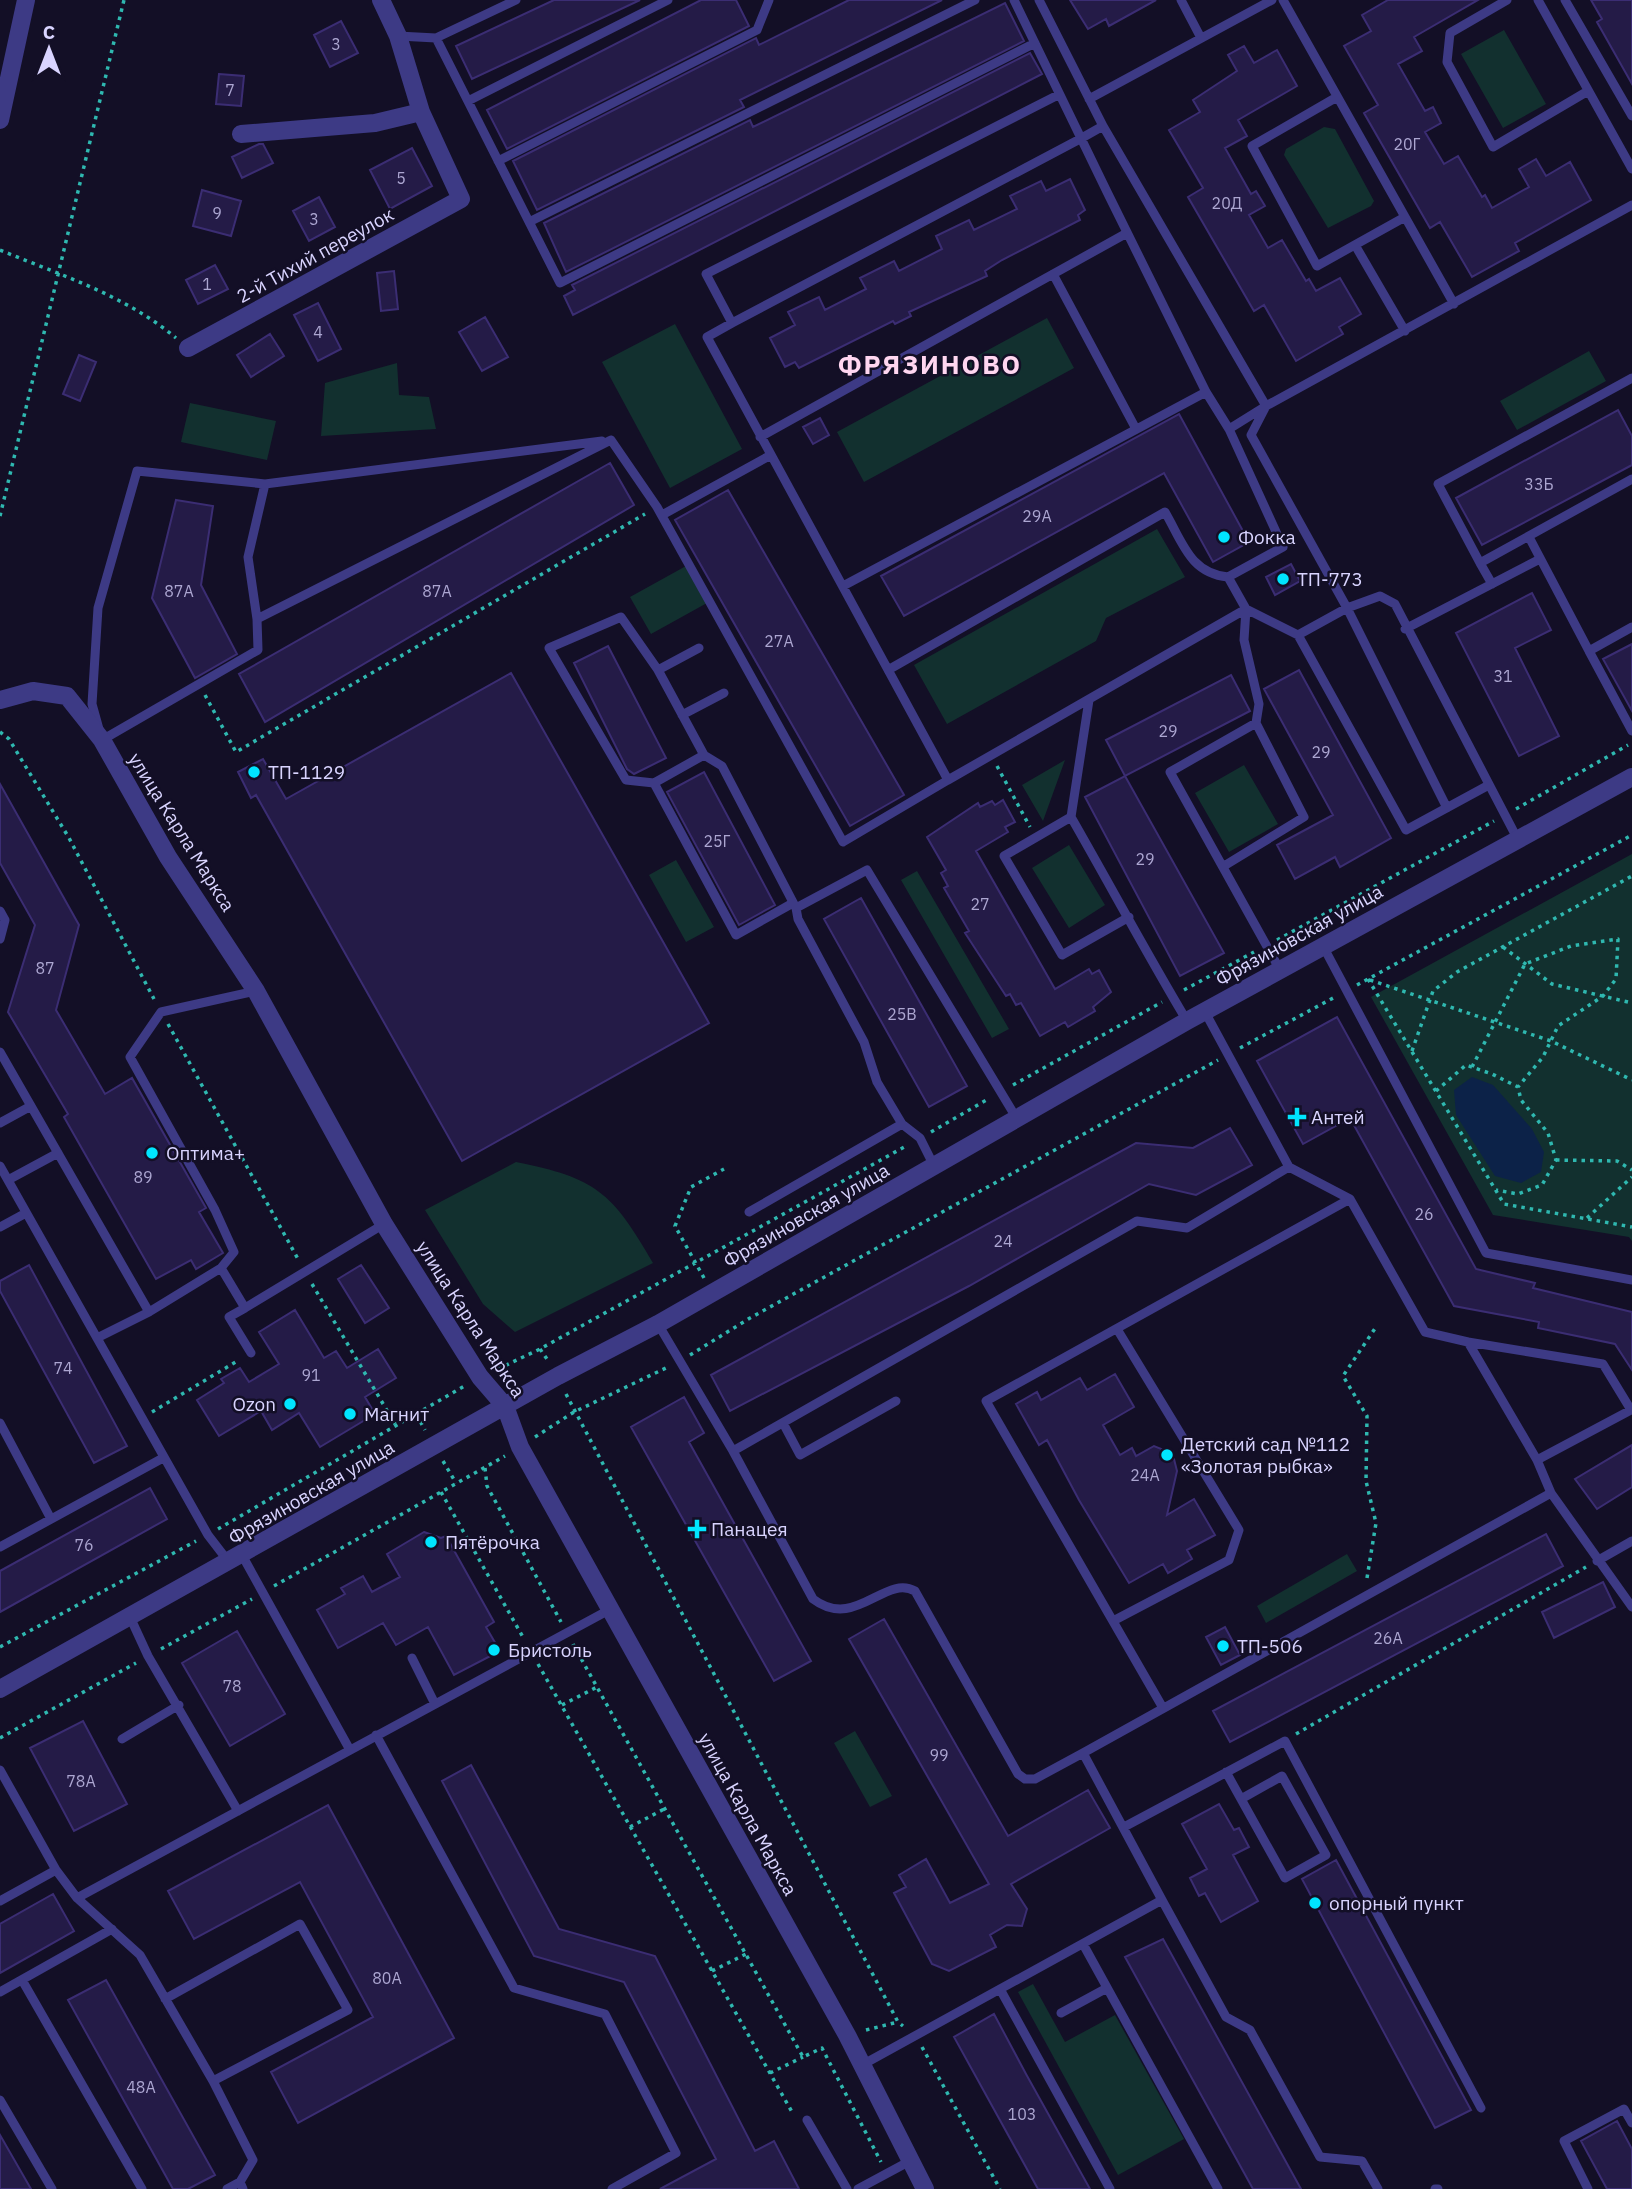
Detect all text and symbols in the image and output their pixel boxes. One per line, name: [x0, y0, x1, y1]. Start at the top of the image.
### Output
north arrow: [14, 14, 84, 84]
text: С: [43, 20, 55, 44]
house number: 3: [331, 34, 341, 54]
house number: 7: [225, 80, 235, 100]
house number: 20Г: [1393, 134, 1421, 154]
house number: 5: [396, 168, 406, 188]
house number: 20Д: [1212, 193, 1243, 213]
street label: 2-й Тихий переулок: [232, 202, 398, 308]
house number: 9: [212, 203, 222, 223]
house number: 3: [309, 209, 319, 229]
house number: 1: [202, 274, 212, 294]
house number: 4: [313, 322, 323, 342]
district label: ФРЯЗИНОВО: [838, 347, 1022, 381]
house number: 33Б: [1524, 474, 1554, 494]
house number: 29А: [1022, 506, 1052, 526]
place label: Фокка: [1238, 525, 1296, 549]
marker: Фокка: [1216, 529, 1232, 545]
place label: ТП-773: [1297, 567, 1363, 591]
marker: ТП-773: [1275, 571, 1291, 587]
house number: 87А: [164, 581, 194, 601]
house number: 87А: [422, 581, 452, 601]
house number: 27А: [764, 631, 794, 651]
house number: 31: [1493, 666, 1513, 686]
house number: 29: [1158, 721, 1178, 741]
house number: 29: [1311, 742, 1331, 762]
street label: улица Карла Маркса: [123, 748, 241, 916]
place label: ТП-1129: [268, 760, 345, 784]
marker: ТП-1129: [246, 764, 262, 780]
house number: 25Г: [703, 831, 731, 851]
house number: 29: [1135, 849, 1155, 869]
street label: Фрязиновская улица: [1211, 879, 1387, 991]
house number: 27: [970, 894, 990, 914]
house number: 87: [35, 958, 55, 978]
house number: 25В: [887, 1004, 917, 1024]
place label: Антей: [1311, 1105, 1365, 1129]
marker: Антей: [1289, 1109, 1305, 1125]
place label: Оптима+: [166, 1141, 245, 1165]
marker: Оптима+: [144, 1145, 160, 1161]
street label: Фрязиновская улица: [719, 1158, 893, 1272]
house number: 89: [133, 1167, 153, 1187]
house number: 26: [1414, 1204, 1434, 1224]
house number: 24: [993, 1231, 1013, 1251]
street label: улица Карла Маркса: [411, 1236, 531, 1402]
house number: 74: [53, 1358, 73, 1378]
house number: 91: [301, 1365, 321, 1385]
place label: Ozon: [232, 1392, 276, 1416]
marker: Ozon: [282, 1396, 298, 1412]
place label: Магнит: [364, 1402, 429, 1426]
marker: Магнит: [342, 1406, 358, 1422]
place label: Детский сад №112 «Золотая рыбка»: [1181, 1432, 1350, 1478]
street label: Фрязиновская улица: [224, 1435, 398, 1549]
marker: Детский сад №112 «Золотая рыбка»: [1159, 1447, 1175, 1463]
house number: 24А: [1130, 1465, 1160, 1485]
place label: Панацея: [711, 1517, 788, 1541]
marker: Панацея: [689, 1521, 705, 1537]
place label: Пятёрочка: [445, 1530, 540, 1554]
marker: Пятёрочка: [423, 1534, 439, 1550]
house number: 76: [74, 1535, 94, 1555]
house number: 26А: [1373, 1628, 1403, 1648]
place label: ТП-506: [1237, 1634, 1303, 1658]
place label: Бристоль: [508, 1638, 592, 1662]
marker: ТП-506: [1215, 1638, 1231, 1654]
marker: Бристоль: [486, 1642, 502, 1658]
house number: 78: [222, 1676, 242, 1696]
street label: улица Карла Маркса: [693, 1728, 803, 1900]
house number: 99: [929, 1745, 949, 1765]
house number: 78А: [66, 1771, 96, 1791]
place label: опорный пункт: [1329, 1891, 1464, 1915]
marker: опорный пункт: [1307, 1895, 1323, 1911]
house number: 80А: [372, 1968, 402, 1988]
house number: 48А: [126, 2077, 156, 2097]
house number: 103: [1008, 2104, 1036, 2124]

